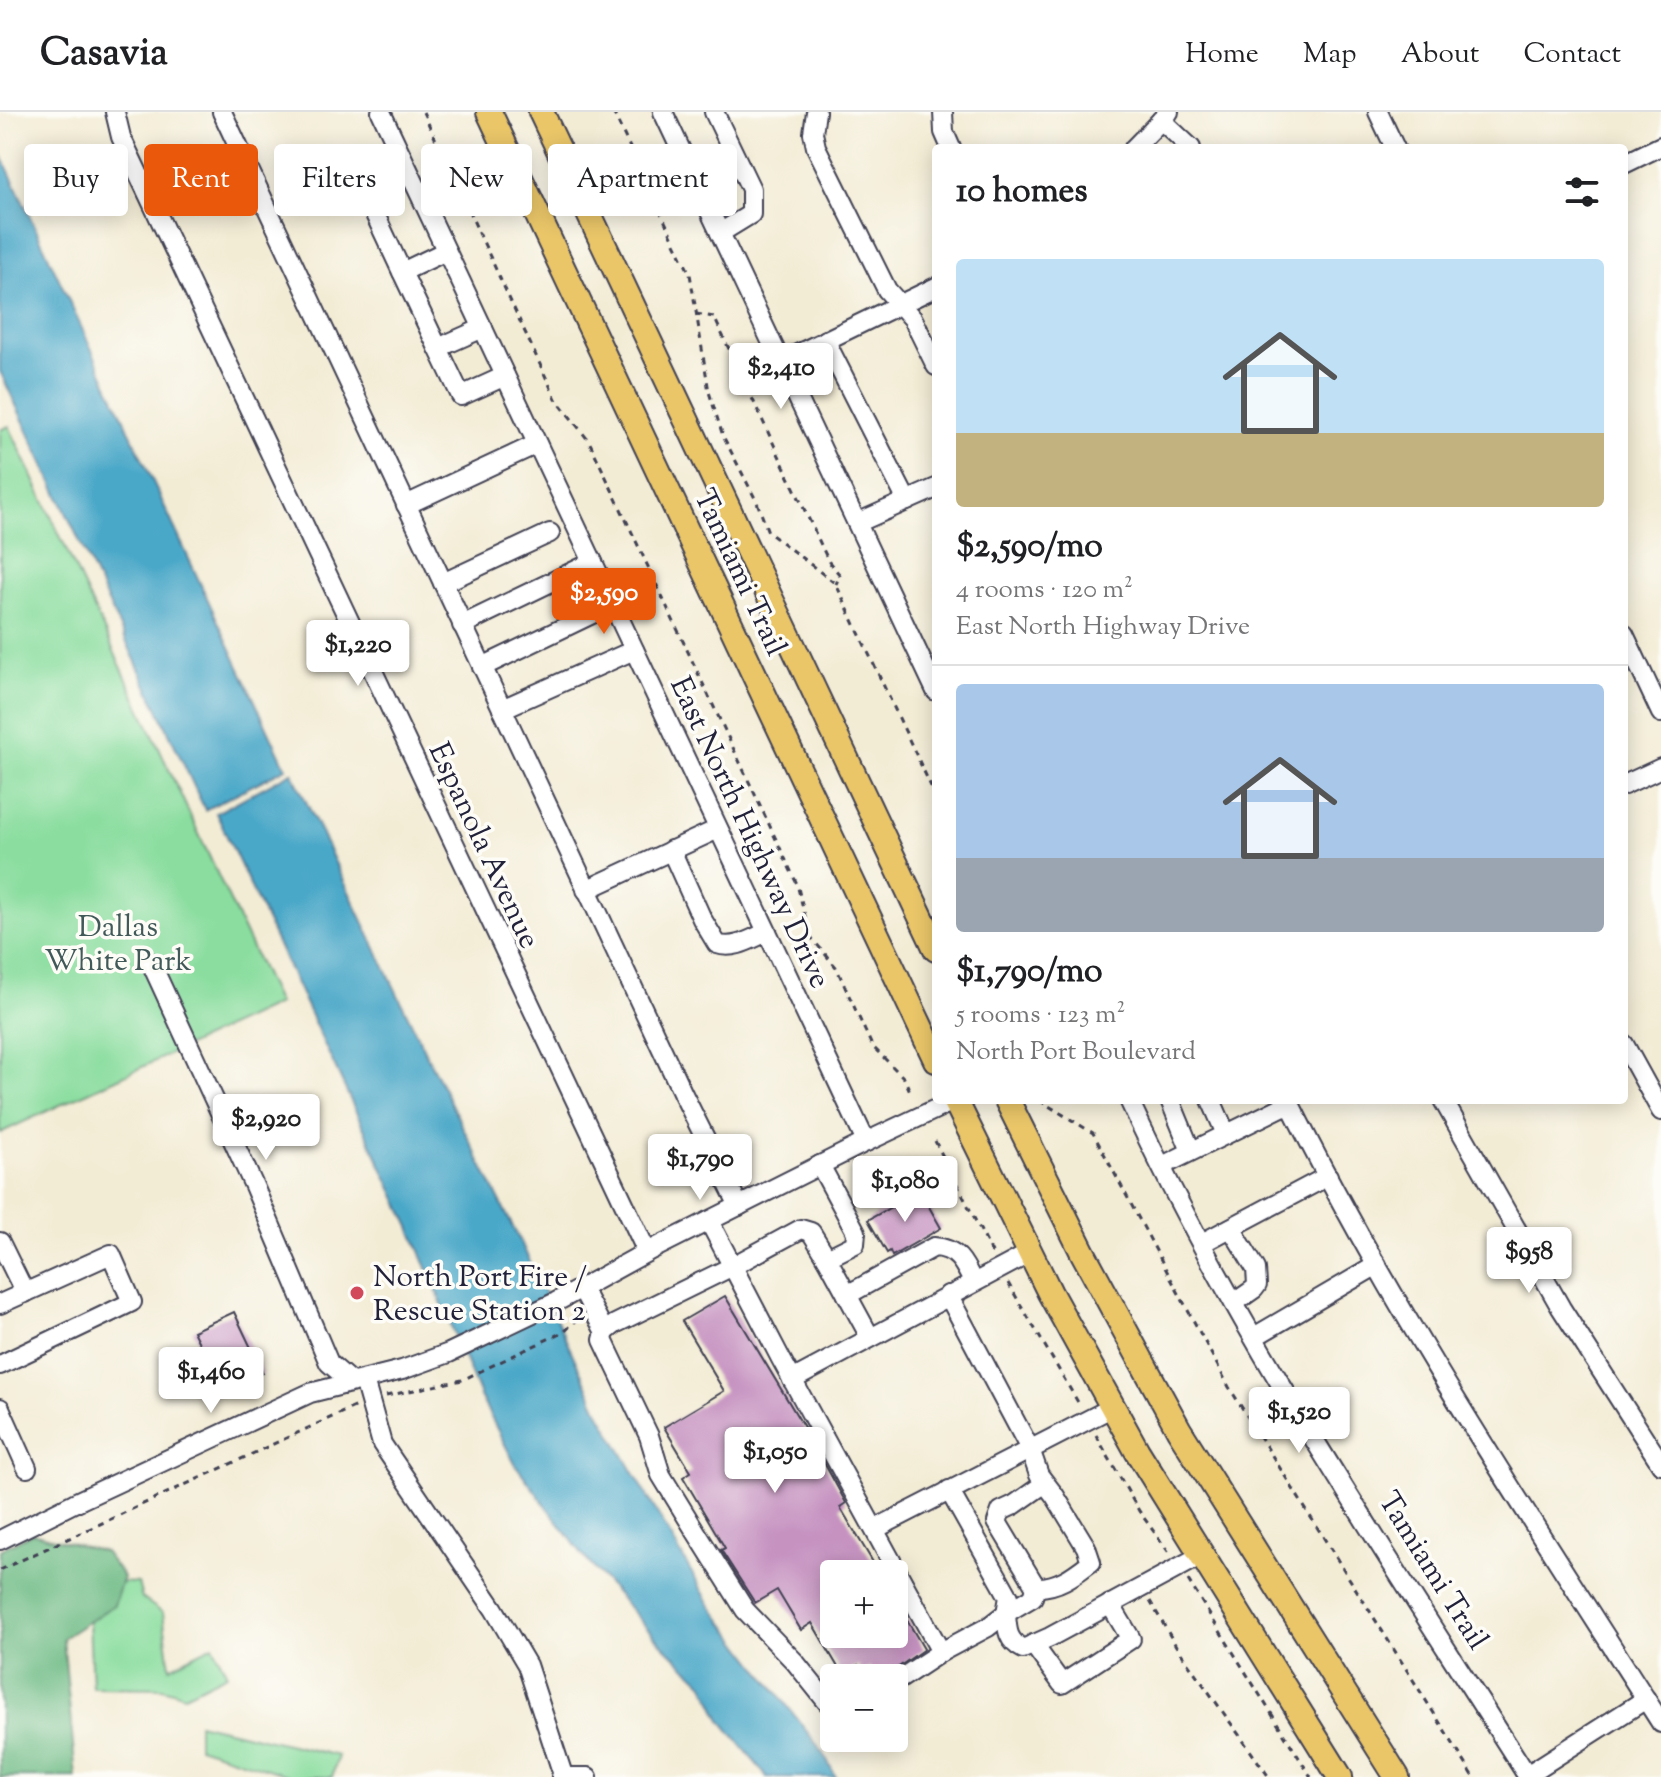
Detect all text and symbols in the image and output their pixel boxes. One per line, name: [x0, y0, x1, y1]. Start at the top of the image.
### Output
text: Casavia: [40, 28, 168, 82]
text: Home: [1185, 35, 1259, 75]
text: Map: [1303, 35, 1357, 75]
text: About: [1401, 35, 1479, 75]
text: Contact: [1523, 35, 1621, 75]
chip: Buy: [24, 144, 128, 216]
chip: Rent: [144, 144, 258, 216]
chip: Filters: [274, 144, 405, 216]
chip: New: [421, 144, 532, 216]
chip: Apartment: [548, 144, 737, 216]
text: 10 homes: [956, 168, 1088, 217]
icon: filters: [1560, 170, 1604, 214]
icon: home: [1208, 311, 1352, 455]
pin: $2,410: [716, 343, 846, 411]
text: $2,410: [747, 350, 815, 387]
street label: Tamiami Trail: [681, 483, 796, 664]
text: $2,590/mo: [956, 523, 1103, 572]
pin: $2,590: [539, 568, 669, 636]
text: 4 rooms · 120 m²: [956, 572, 1133, 609]
text: $2,590: [570, 575, 638, 612]
text: East North Highway Drive: [956, 609, 1250, 646]
pin: $1,220: [293, 620, 423, 688]
text: $1,220: [324, 627, 392, 664]
street label: East North Highway Drive: [658, 670, 840, 996]
street label: Espanola Avenue: [416, 736, 549, 956]
icon: home: [1208, 736, 1352, 880]
park label: Dallas White Park: [44, 907, 192, 984]
text: $1,790/mo: [956, 948, 1103, 997]
text: 5 rooms · 123 m²: [956, 997, 1125, 1034]
text: North Port Boulevard: [956, 1034, 1196, 1071]
pin: $2,920: [201, 1094, 331, 1162]
text: $2,920: [231, 1101, 301, 1138]
pin: $1,790: [635, 1134, 765, 1202]
text: $1,790: [666, 1141, 734, 1178]
pin: $1,080: [840, 1156, 970, 1224]
text: $1,080: [871, 1163, 939, 1200]
pin: $958: [1482, 1227, 1576, 1295]
text: $958: [1505, 1234, 1553, 1271]
place label: North Port Fire / Rescue Station 2: [373, 1257, 587, 1334]
marker: North Port Fire / Rescue Station 2: [348, 1284, 366, 1302]
pin: $1,460: [146, 1347, 276, 1415]
text: $1,460: [177, 1354, 245, 1391]
pin: $1,520: [1234, 1387, 1364, 1455]
text: $1,520: [1267, 1394, 1331, 1431]
pin: $1,050: [710, 1427, 840, 1495]
text: $1,050: [743, 1434, 807, 1471]
street label: Tamiami Trail: [1366, 1484, 1498, 1659]
map controls: [820, 1560, 908, 1752]
button: +: [820, 1560, 908, 1648]
button: −: [820, 1664, 908, 1752]

